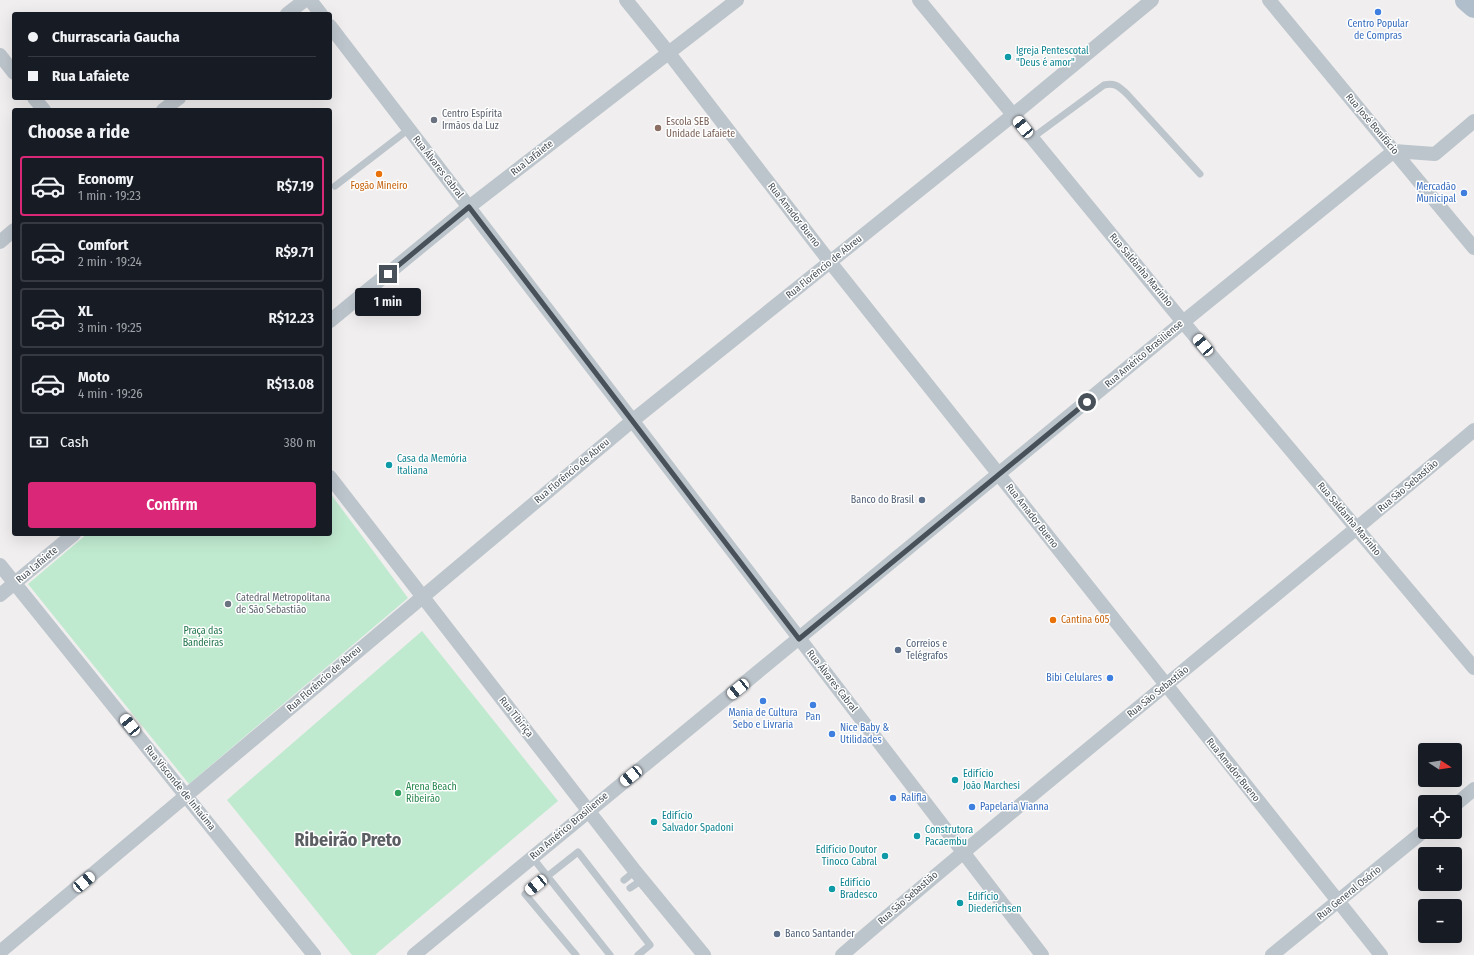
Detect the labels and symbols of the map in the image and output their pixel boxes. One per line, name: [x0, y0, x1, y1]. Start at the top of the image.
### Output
marker: Centro Popular de Compras: [1373, 7, 1383, 17]
place label: Centro Popular de Compras: [1348, 18, 1409, 42]
place label: Igreja Pentescotal "Deus é amor": [1016, 45, 1089, 69]
marker: Igreja Pentescotal "Deus é amor": [1003, 52, 1013, 62]
street label: Rua José Bonifácio: [1343, 91, 1401, 157]
place label: Centro Espírita Irmãos da Luz: [442, 107, 502, 132]
car: [1011, 114, 1035, 140]
marker: Centro Espírita Irmãos da Luz: [429, 115, 439, 125]
place label: Escola SEB Unidade Lafaiete: [666, 116, 735, 140]
marker: Escola SEB Unidade Lafaiete: [653, 123, 663, 133]
street label: Rua Álvares Cabral: [410, 132, 468, 201]
street label: Rua Lafaiete: [508, 138, 556, 178]
marker: Fogão Mineiro: [374, 169, 384, 179]
place label: Fogão Mineiro: [350, 180, 408, 192]
street label: Rua Amador Bueno: [765, 180, 823, 250]
place label: Mercadão Municipal: [1416, 181, 1456, 205]
marker: Mercadão Municipal: [1459, 188, 1469, 198]
street label: Rua Saldanha Marinho: [1107, 231, 1175, 309]
street label: Rua Florêncio de Abreu: [784, 233, 864, 301]
route end: [379, 265, 397, 283]
callout: 1 min: [355, 288, 421, 316]
street label: Rua Américo Brasiliense: [1102, 318, 1186, 390]
car: [1191, 332, 1215, 358]
route start: [1078, 393, 1096, 411]
street label: Rua Florêncio de Abreu: [532, 436, 612, 506]
place label: Casa da Memória Italiana: [397, 453, 467, 477]
street label: Rua São Sebastião: [1375, 457, 1441, 515]
marker: Casa da Memória Italiana: [384, 460, 394, 470]
street label: Rua Saldanha Marinho: [1315, 480, 1383, 558]
street label: Rua Amador Bueno: [1003, 481, 1061, 551]
place label: Banco do Brasil: [851, 494, 914, 506]
marker: Banco do Brasil: [917, 495, 927, 505]
street label: Rua Lafaiete: [14, 544, 60, 586]
place label: Catedral Metropolitana de São Sebastião: [236, 592, 330, 616]
marker: Catedral Metropolitana de São Sebastião: [223, 599, 233, 609]
place label: Cantina 605: [1061, 614, 1110, 626]
marker: Cantina 605: [1048, 615, 1058, 625]
park label: Praça das Bandeiras: [183, 625, 223, 649]
place label: Correios e Telégrafos: [906, 638, 948, 662]
street label: Rua Florêncio de Abreu: [284, 643, 364, 715]
marker: Correios e Telégrafos: [893, 645, 903, 655]
street label: Rua Álvares Cabral: [804, 646, 862, 715]
street label: Rua São Sebastião: [1125, 664, 1191, 720]
place label: Bibi Celulares: [1046, 672, 1102, 684]
marker: Bibi Celulares: [1105, 673, 1115, 683]
car: [725, 677, 751, 701]
street label: Rua Tibiriça: [496, 694, 536, 740]
marker: Mania de Cultura Sebo e Livraria: [758, 696, 768, 706]
marker: Pan: [808, 700, 818, 710]
place label: Mania de Cultura Sebo e Livraria: [728, 707, 798, 731]
place label: Pan: [806, 711, 820, 723]
car: [118, 712, 142, 738]
place label: Nice Baby & Utilidades: [840, 722, 889, 746]
marker: Nice Baby & Utilidades: [827, 729, 837, 739]
street label: Rua Amador Bueno: [1204, 736, 1262, 804]
street label: Rua Visconde de Inhaúma: [142, 743, 219, 833]
north arrow: [1418, 743, 1462, 787]
car: [618, 764, 644, 788]
place label: Edifício João Marchesi: [963, 767, 1020, 792]
marker: Edifício João Marchesi: [950, 775, 960, 785]
place label: Arena Beach Ribeirão: [406, 781, 457, 805]
marker: Arena Beach Ribeirão: [393, 788, 403, 798]
street label: Rua Américo Brasiliense: [527, 790, 611, 862]
place label: Ralifla: [901, 792, 927, 804]
marker: Ralifla: [888, 793, 898, 803]
place label: Papelaria Vianna: [980, 801, 1049, 813]
marker: Papelaria Vianna: [967, 802, 977, 812]
place label: Edifício Salvador Spadoni: [662, 809, 733, 834]
marker: Edifício Salvador Spadoni: [649, 817, 659, 827]
place label: Construtora Pacaembu: [925, 824, 973, 848]
district label: Ribeirão Preto: [295, 829, 402, 851]
marker: Construtora Pacaembu: [912, 831, 922, 841]
place label: Edifício Doutor Tinoco Cabral: [816, 843, 877, 868]
marker: Edifício Doutor Tinoco Cabral: [880, 851, 890, 861]
street label: Rua General Osório: [1315, 864, 1383, 922]
street label: Rua São Sebastião: [876, 869, 940, 927]
car: [71, 870, 97, 894]
car: [523, 873, 549, 897]
place label: Edifício Bradesco: [840, 876, 877, 901]
marker: Edifício Bradesco: [827, 884, 837, 894]
place label: Edifício Diederichsen: [968, 890, 1022, 915]
marker: Edifício Diederichsen: [955, 898, 965, 908]
place label: Banco Santander: [785, 928, 855, 940]
marker: Banco Santander: [772, 929, 782, 939]

